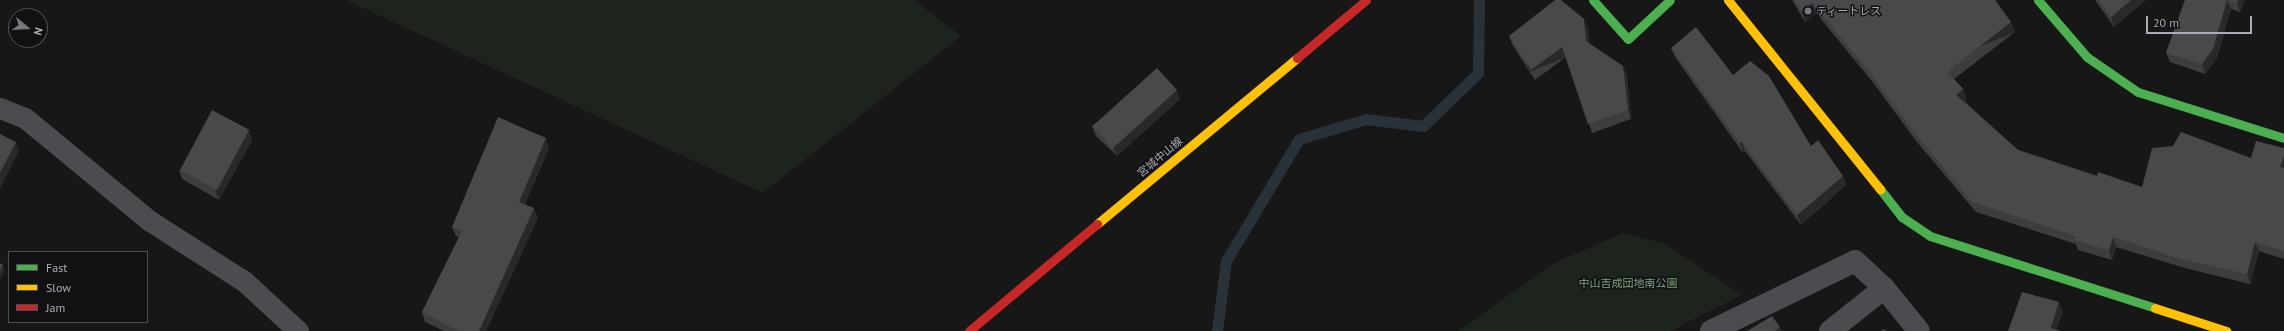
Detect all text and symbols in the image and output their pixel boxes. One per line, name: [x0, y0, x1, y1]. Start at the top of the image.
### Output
place label: ティートレス: [1816, 4, 1882, 18]
marker: ティートレス: [1803, 6, 1813, 16]
north arrow: [8, 8, 48, 48]
scale bar: [2148, 8, 2254, 34]
text: 20 m: [2153, 15, 2179, 30]
text: N: [31, 26, 46, 37]
street label: 宮城中山線: [1135, 134, 1185, 180]
legend: [8, 251, 148, 323]
text: Fast: [46, 260, 67, 275]
park label: 中山吉成団地南公園: [1579, 276, 1677, 290]
text: Slow: [46, 280, 71, 295]
text: Jam: [46, 300, 65, 315]

